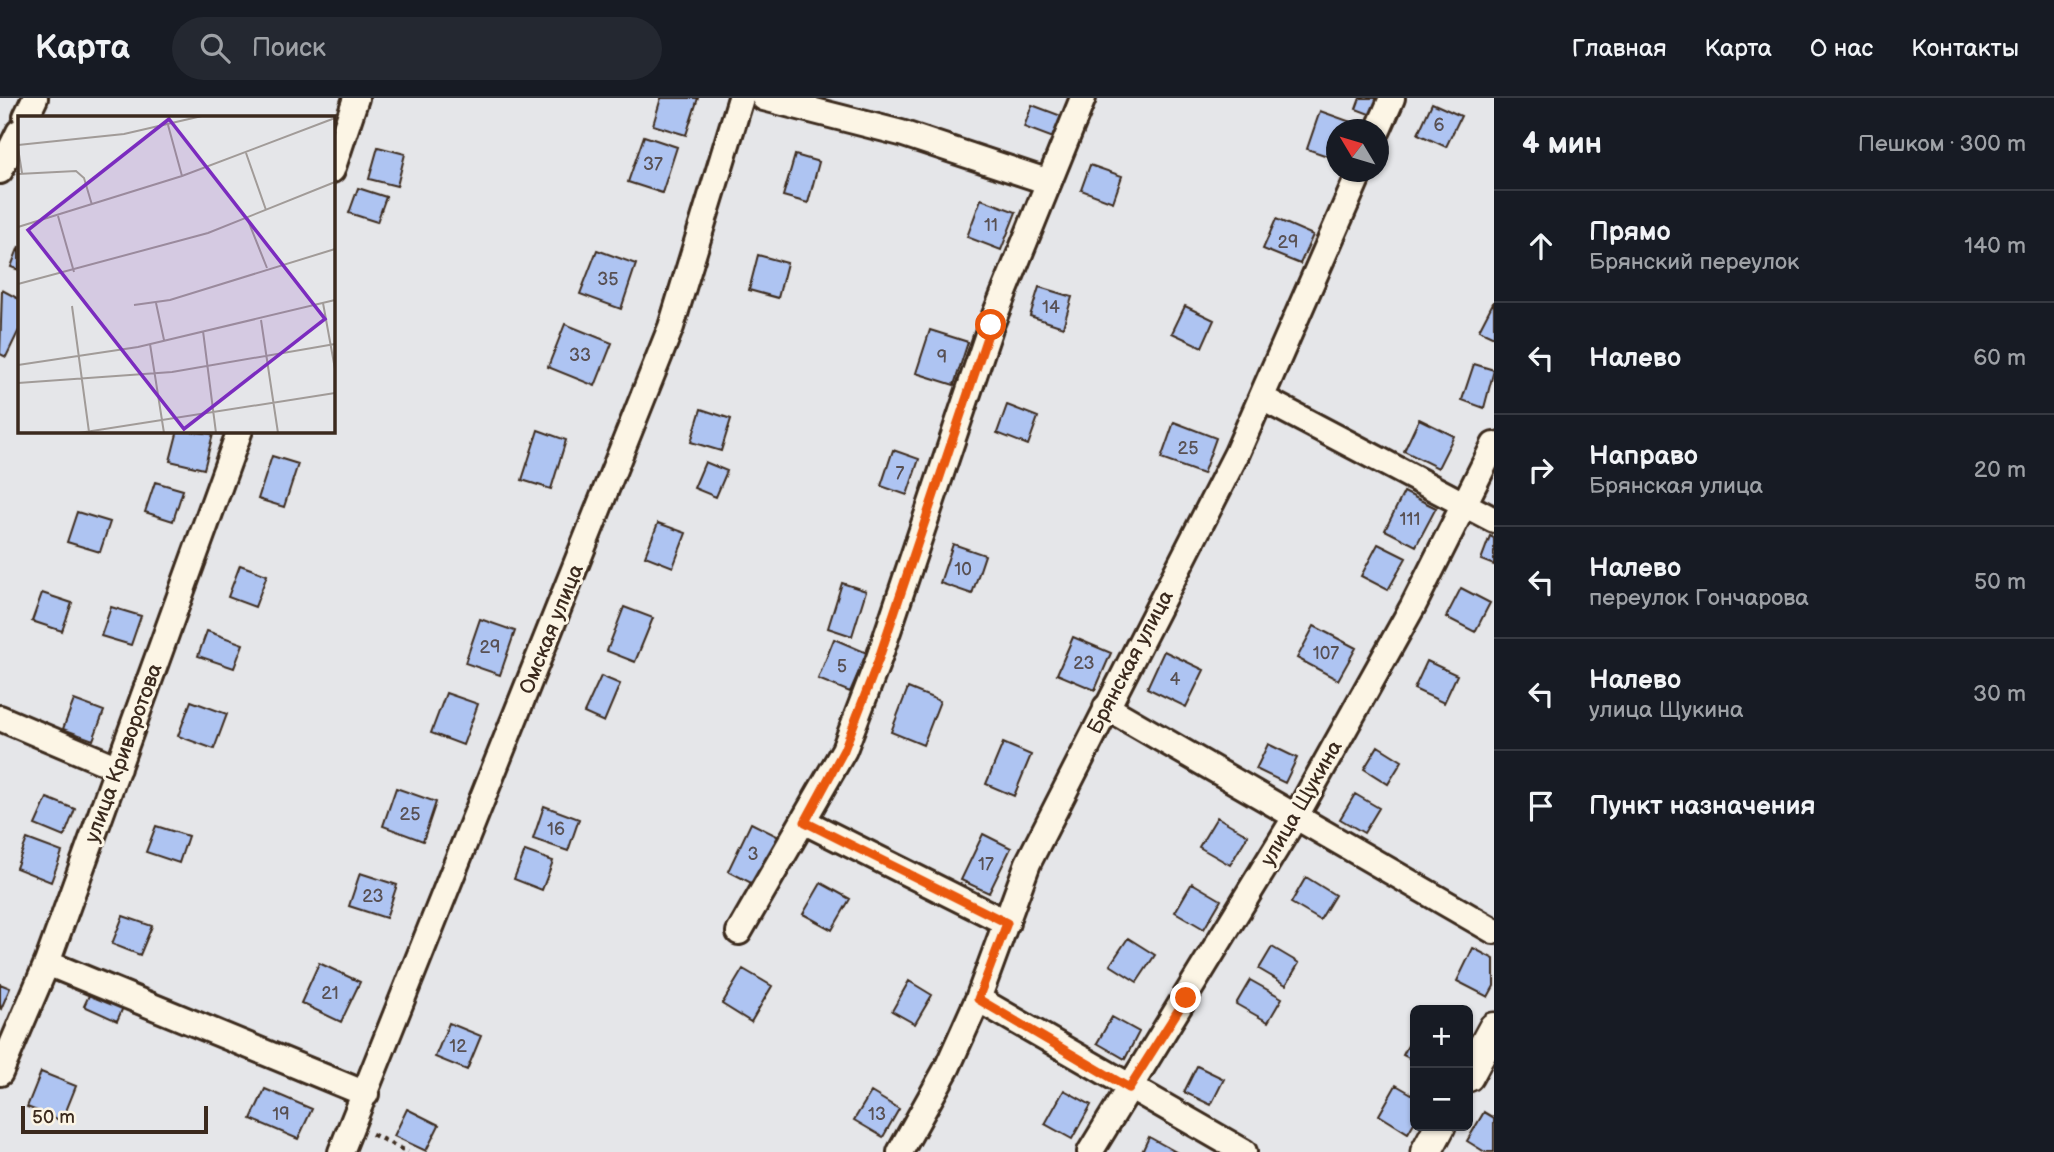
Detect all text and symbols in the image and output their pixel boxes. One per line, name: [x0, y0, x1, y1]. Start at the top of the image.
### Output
search box: [172, 17, 662, 80]
text: Карта: [35, 28, 130, 68]
icon: search: [196, 29, 234, 67]
text: Поиск: [252, 33, 326, 64]
text: Главная: [1572, 34, 1666, 63]
text: Карта: [1704, 34, 1772, 63]
text: О нас: [1810, 34, 1873, 63]
text: Контакты: [1911, 34, 2019, 63]
house number: 6: [1434, 115, 1445, 136]
inset map: [18, 116, 334, 432]
north arrow: [1326, 119, 1389, 182]
text: 4 мин: [1522, 126, 1602, 162]
text: Пешком · 300 m: [1858, 130, 2026, 158]
house number: 37: [643, 154, 663, 175]
house number: 11: [984, 215, 998, 236]
text: Прямо: [1589, 217, 1671, 248]
icon: ahead: [1522, 227, 1560, 265]
house number: 29: [1277, 232, 1299, 253]
text: 140 m: [1964, 232, 2026, 260]
text: Брянский переулок: [1589, 248, 1799, 276]
house number: 35: [597, 269, 619, 290]
house number: 14: [1042, 297, 1060, 318]
route start: [975, 309, 1006, 340]
icon: left: [1522, 339, 1560, 377]
text: Налево: [1589, 343, 1681, 374]
text: 60 m: [1973, 344, 2026, 372]
house number: 33: [569, 345, 591, 366]
house number: 9: [937, 347, 947, 368]
house number: 25: [1178, 438, 1198, 459]
text: Направо: [1589, 441, 1698, 472]
icon: right: [1522, 451, 1560, 489]
text: 20 m: [1974, 456, 2026, 484]
house number: 7: [896, 463, 905, 484]
text: Брянская улица: [1589, 472, 1763, 500]
house number: 111: [1400, 509, 1420, 530]
text: Налево: [1589, 553, 1681, 584]
house number: 10: [954, 559, 972, 580]
street label: Омская улица: [514, 560, 589, 698]
icon: left: [1522, 563, 1560, 601]
text: 50 m: [1974, 568, 2026, 596]
text: переулок Гончарова: [1589, 584, 1809, 612]
street label: Брянская улица: [1082, 586, 1179, 738]
house number: 29: [479, 637, 501, 658]
house number: 107: [1313, 643, 1339, 664]
house number: 23: [1073, 653, 1095, 674]
house number: 5: [837, 656, 847, 677]
street label: улица Криворотова: [79, 660, 168, 846]
text: Налево: [1589, 665, 1681, 696]
house number: 4: [1170, 669, 1181, 690]
icon: left: [1522, 675, 1560, 713]
text: 30 m: [1973, 680, 2026, 708]
text: улица Щукина: [1589, 696, 1744, 724]
street label: улица Щукина: [1255, 735, 1348, 871]
icon: arrive: [1522, 787, 1560, 825]
text: Пункт назначения: [1589, 791, 1815, 822]
house number: 25: [400, 804, 420, 825]
house number: 16: [547, 819, 565, 840]
house number: 3: [747, 844, 759, 865]
house number: 17: [978, 854, 994, 875]
house number: 23: [362, 886, 384, 907]
route end: [1170, 982, 1201, 1013]
house number: 21: [321, 983, 339, 1004]
map controls: [1410, 1005, 1473, 1131]
button: +: [1410, 1005, 1473, 1068]
house number: 12: [449, 1036, 467, 1057]
button: −: [1410, 1068, 1473, 1131]
scale bar: [21, 1103, 208, 1135]
house number: 19: [272, 1104, 290, 1125]
house number: 13: [868, 1104, 886, 1125]
text: 50 m: [32, 1106, 75, 1129]

